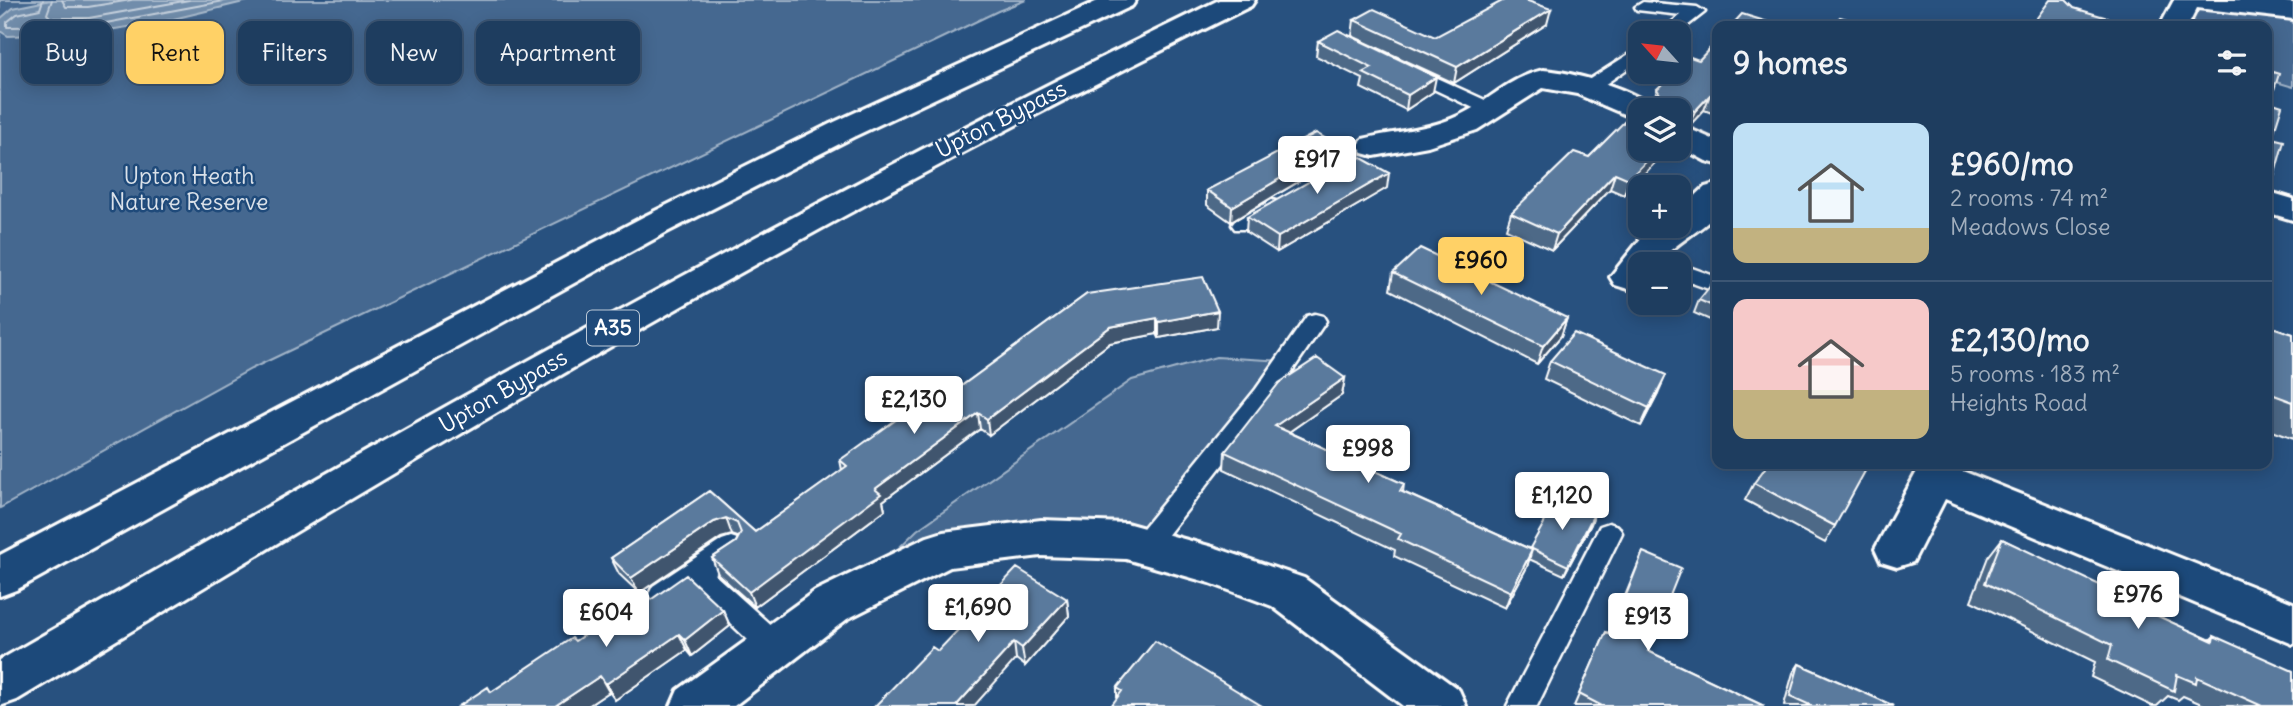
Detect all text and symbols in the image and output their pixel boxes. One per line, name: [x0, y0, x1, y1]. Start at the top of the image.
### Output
chip: Buy: [21, 21, 112, 84]
chip: Rent: [126, 21, 224, 84]
chip: Filters: [238, 21, 352, 84]
chip: New: [366, 21, 462, 84]
chip: Apartment: [476, 21, 640, 84]
north arrow: [1628, 21, 1690, 84]
map controls: [1628, 21, 1691, 315]
text: 9 homes: [1733, 44, 1848, 82]
icon: filters: [2213, 44, 2251, 82]
street label: Upton Bypass: [930, 73, 1071, 164]
button: layers: [1628, 98, 1691, 161]
pin: £917: [1276, 136, 1358, 196]
text: £917: [1294, 144, 1340, 173]
text: £960/mo: [1950, 145, 2074, 183]
icon: home: [1789, 151, 1873, 235]
park label: Upton Heath Nature Reserve: [110, 161, 268, 216]
button: +: [1628, 175, 1691, 238]
text: 2 rooms · 74 m²: [1950, 183, 2108, 212]
text: Meadows Close: [1950, 212, 2110, 241]
pin: £960: [1440, 238, 1522, 297]
text: £960: [1454, 245, 1508, 274]
button: −: [1628, 252, 1691, 315]
road number: A35: [587, 310, 639, 346]
text: £2,130/mo: [1950, 321, 2090, 359]
icon: home: [1789, 327, 1873, 411]
street label: Upton Bypass: [433, 342, 572, 439]
text: 5 rooms · 183 m²: [1950, 359, 2120, 388]
pin: £2,130: [857, 376, 971, 436]
text: £2,130: [881, 384, 947, 413]
text: Heights Road: [1950, 388, 2087, 417]
pin: £998: [1327, 426, 1409, 485]
text: £998: [1342, 433, 1394, 462]
pin: £1,120: [1505, 472, 1619, 532]
text: £1,120: [1531, 480, 1593, 509]
pin: £976: [2097, 572, 2179, 631]
text: £976: [2113, 579, 2163, 608]
pin: £1,690: [921, 584, 1035, 644]
pin: £604: [565, 590, 647, 649]
text: £1,690: [944, 592, 1012, 621]
pin: £913: [1607, 594, 1689, 653]
text: £604: [579, 597, 633, 626]
text: £913: [1624, 601, 1672, 630]

